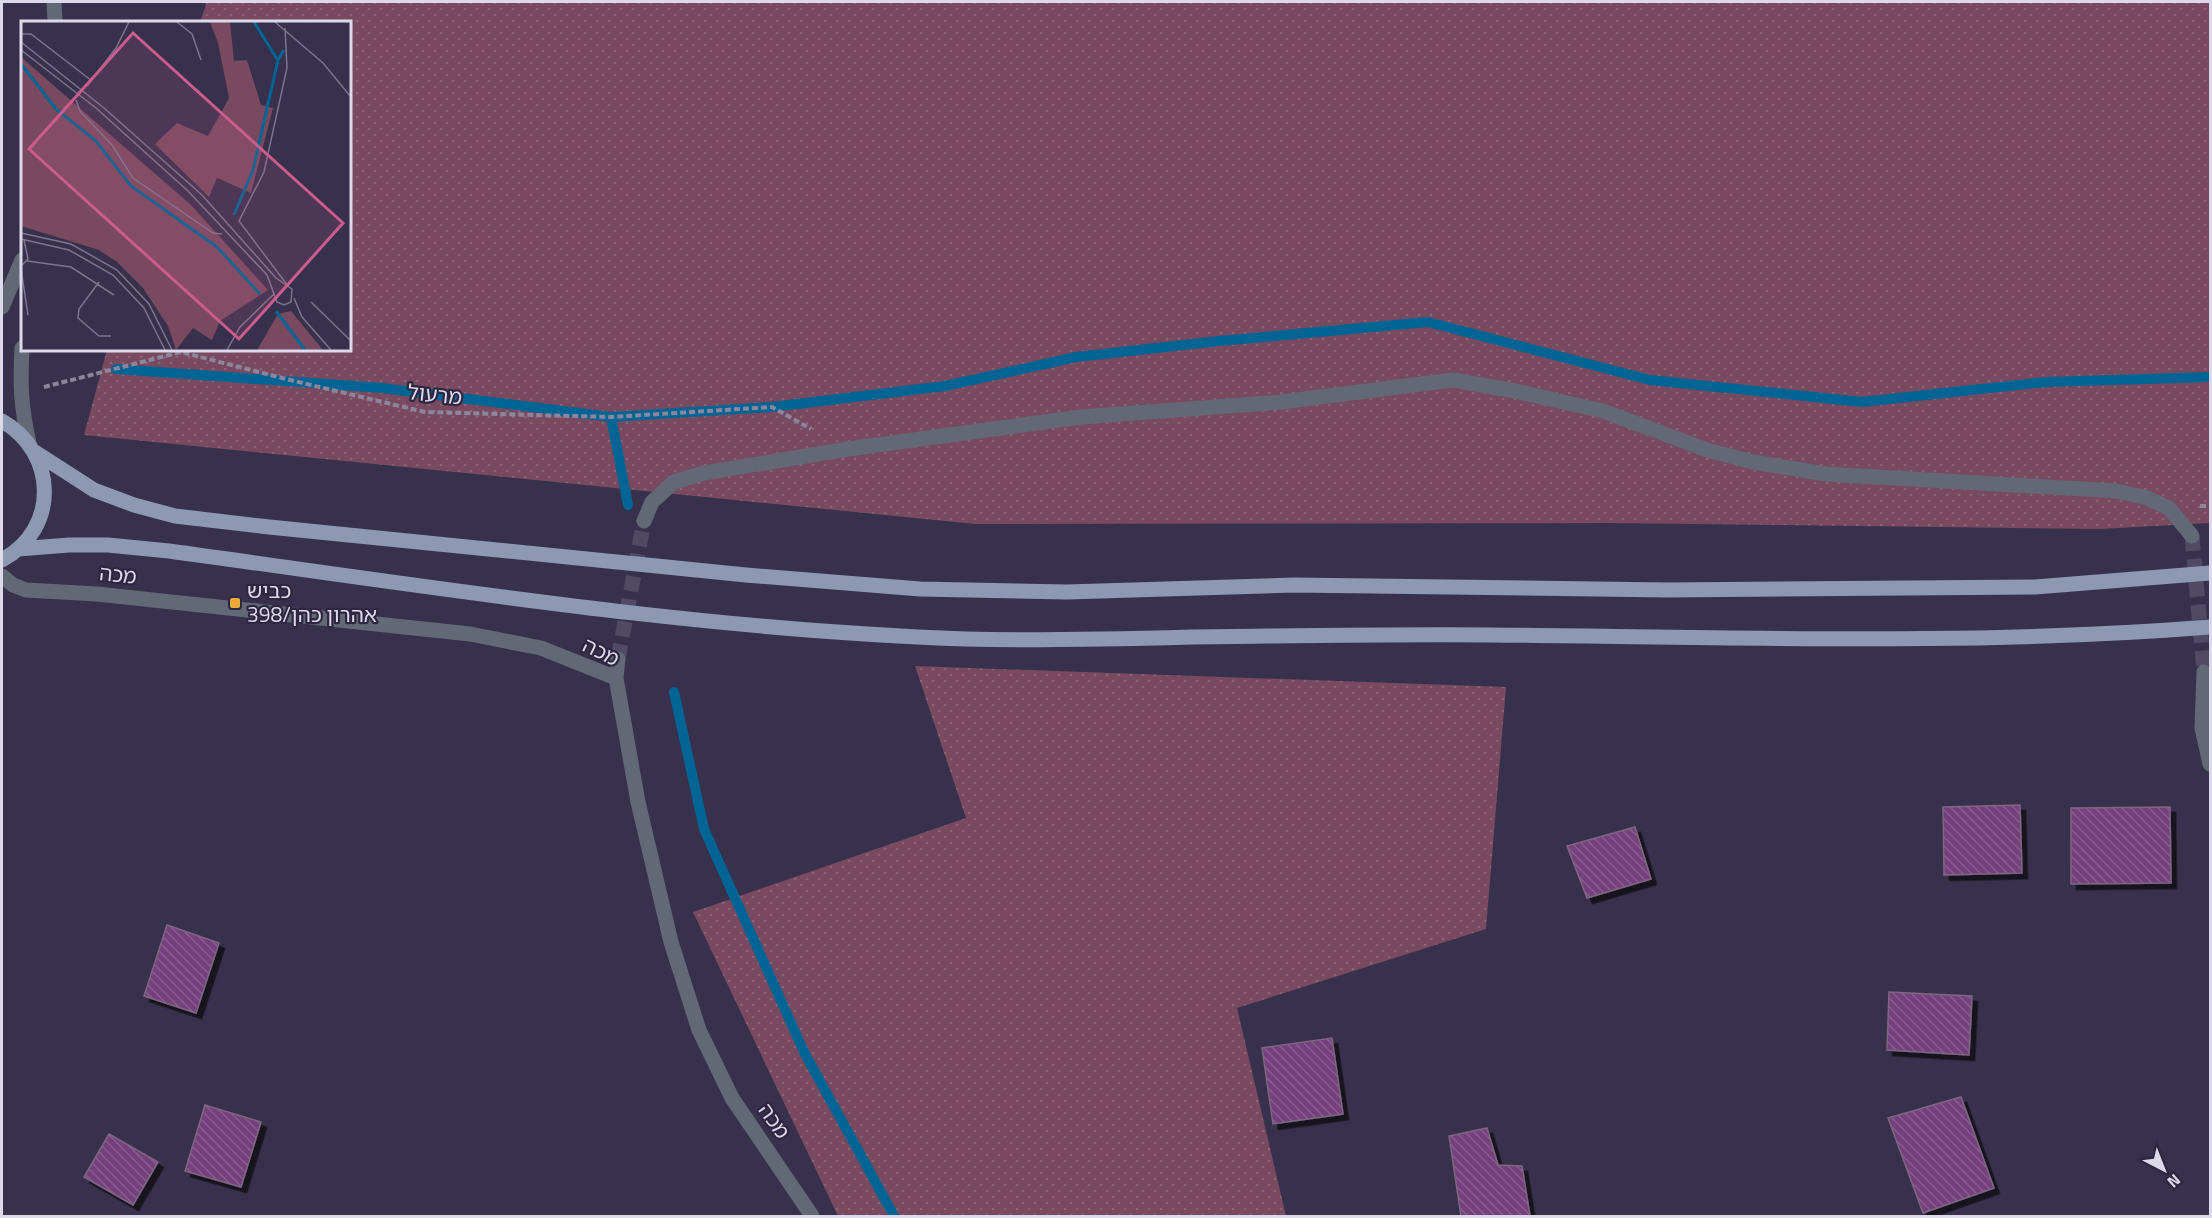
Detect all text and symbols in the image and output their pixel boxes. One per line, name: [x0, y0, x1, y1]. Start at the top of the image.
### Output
inset map: [21, 21, 351, 351]
street label: מרעול: [406, 375, 464, 413]
street label: מכה: [98, 556, 139, 592]
place label: כביש 398/אהרון כהן: [247, 574, 377, 630]
marker: כביש 398/אהרון כהן: [228, 596, 242, 610]
street label: מכה: [578, 629, 625, 674]
street label: מכה: [751, 1096, 799, 1145]
north arrow: [2134, 1140, 2194, 1200]
text: N: [2162, 1169, 2186, 1194]

